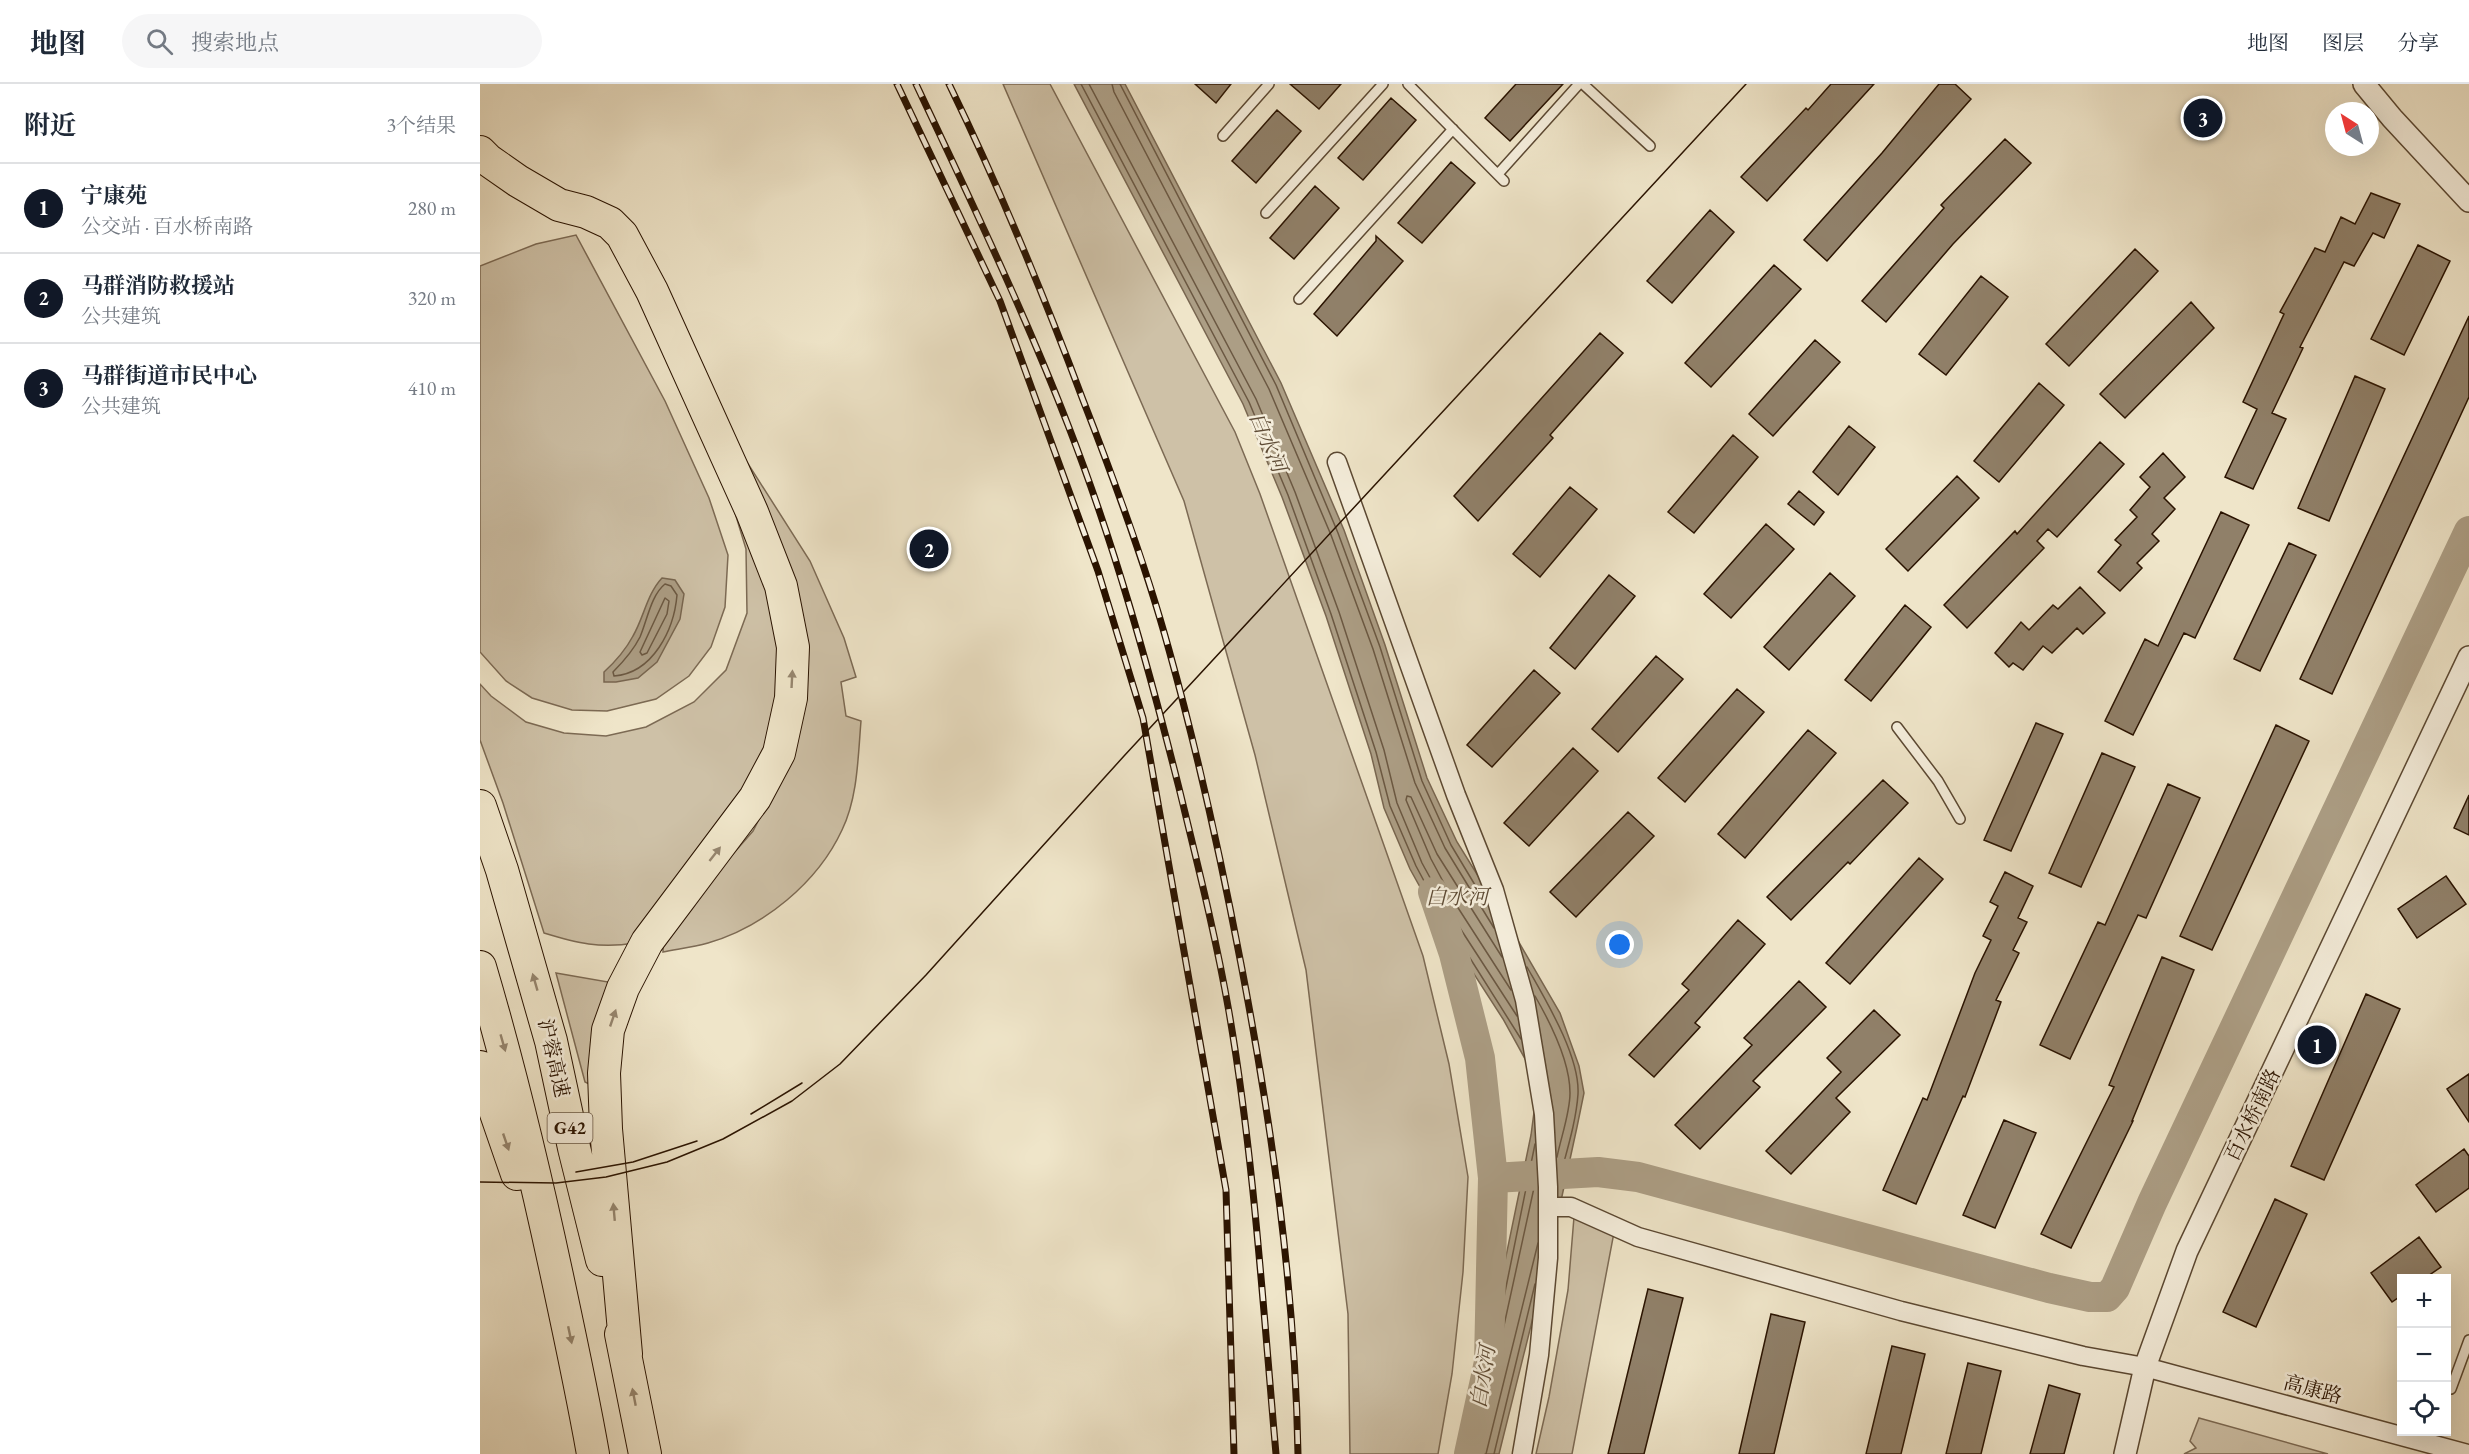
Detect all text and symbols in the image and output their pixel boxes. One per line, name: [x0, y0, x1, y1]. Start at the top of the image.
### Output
search box: [122, 14, 542, 68]
text: 地图: [30, 25, 86, 61]
icon: search: [143, 25, 176, 58]
text: 搜索地点: [191, 28, 279, 57]
text: 地图: [2247, 29, 2289, 56]
text: 图层: [2322, 29, 2364, 56]
text: 分享: [2397, 29, 2439, 56]
pin: 3: [2184, 96, 2222, 141]
north arrow: [2325, 102, 2379, 156]
text: 附近: [24, 108, 76, 142]
text: 3个结果: [386, 112, 456, 138]
text: 宁康苑: [81, 181, 147, 210]
text: 1: [38, 195, 49, 221]
text: 280 m: [408, 195, 456, 221]
text: 公交站 · 百水桥南路: [81, 213, 253, 239]
text: 马群消防救援站: [81, 271, 235, 300]
text: 2: [38, 285, 49, 311]
text: 320 m: [408, 285, 456, 311]
text: 公共建筑: [81, 303, 161, 329]
text: 马群街道市民中心: [81, 361, 257, 390]
text: 3: [38, 375, 49, 401]
text: 410 m: [408, 375, 456, 401]
text: 公共建筑: [81, 393, 161, 419]
water label: 白水河: [1244, 408, 1295, 480]
pin: 2: [910, 526, 948, 572]
one-way arrow: [787, 669, 796, 688]
one-way arrow: [708, 846, 720, 861]
water label: 白水河: [1426, 883, 1492, 910]
your location: [1605, 930, 1634, 959]
one-way arrow: [530, 973, 539, 991]
one-way arrow: [608, 1009, 618, 1027]
street label: 沪蓉高速: [532, 1016, 576, 1100]
pin: 1: [2298, 1022, 2336, 1068]
one-way arrow: [499, 1034, 508, 1052]
street label: 百水桥南路: [2218, 1064, 2286, 1166]
road number: G42: [548, 1113, 592, 1143]
one-way arrow: [502, 1133, 512, 1151]
one-way arrow: [609, 1202, 618, 1221]
map controls: [2397, 1274, 2451, 1436]
button: +: [2397, 1274, 2451, 1328]
one-way arrow: [565, 1326, 575, 1345]
button: −: [2397, 1328, 2451, 1382]
water label: 白水河: [1464, 1340, 1501, 1410]
street label: 高康路: [2281, 1369, 2345, 1409]
button: locate: [2397, 1382, 2451, 1436]
one-way arrow: [629, 1387, 638, 1406]

